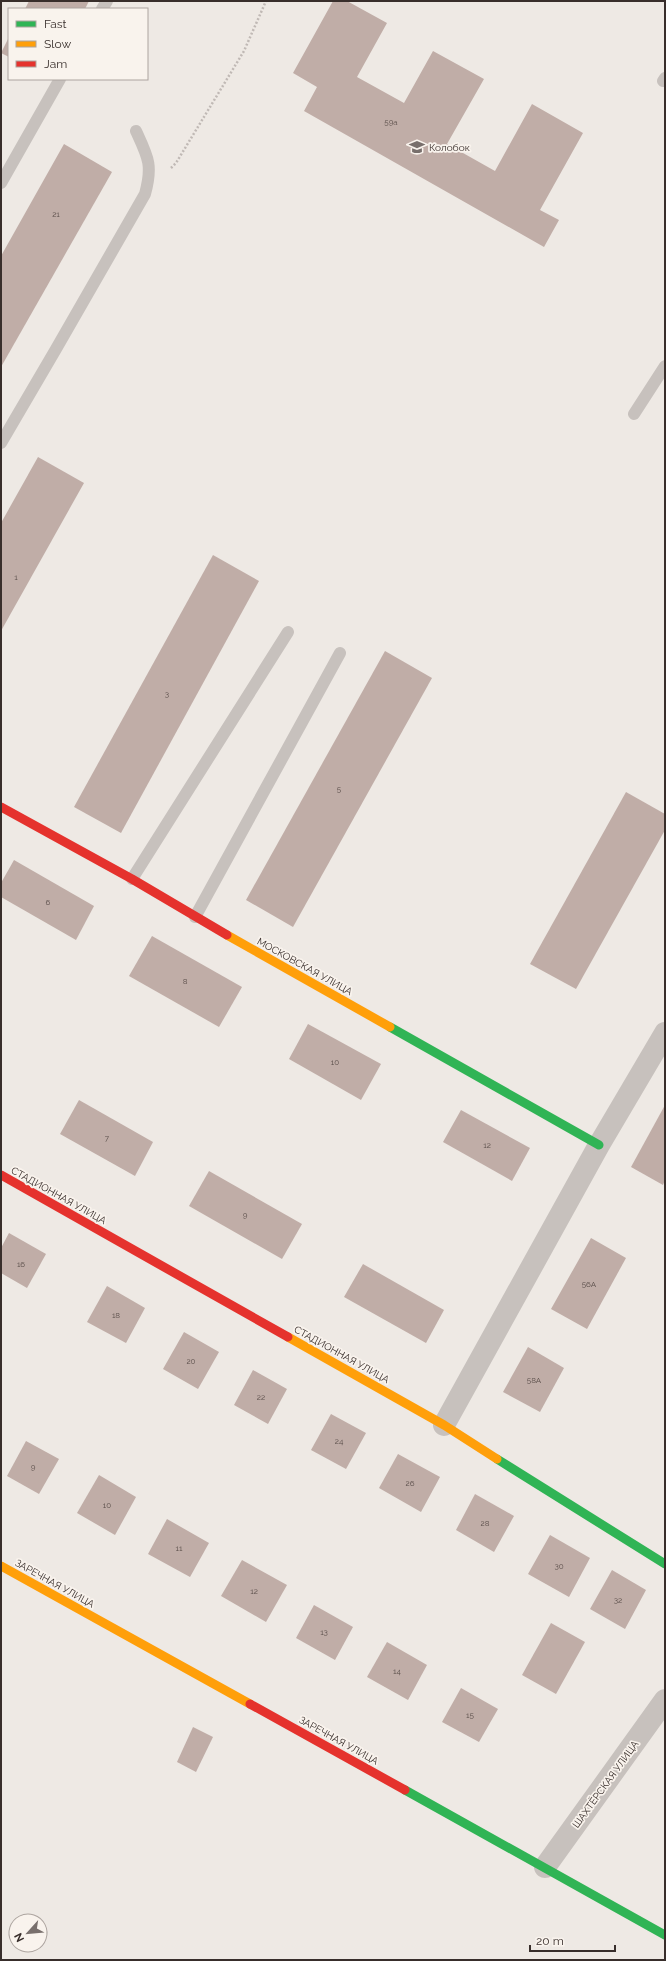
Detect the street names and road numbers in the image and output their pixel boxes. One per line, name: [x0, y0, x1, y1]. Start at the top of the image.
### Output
street label: МОСКОВСКАЯ УЛИЦА: [255, 936, 355, 997]
street label: СТАДИОННАЯ УЛИЦА: [9, 1165, 109, 1226]
street label: СТАДИОННАЯ УЛИЦА: [292, 1324, 392, 1385]
street label: ЗАРЕЧНАЯ УЛИЦА: [13, 1557, 97, 1610]
street label: ЗАРЕЧНАЯ УЛИЦА: [297, 1714, 381, 1767]
street label: ШАХТЁРСКАЯ УЛИЦА: [570, 1738, 641, 1830]

